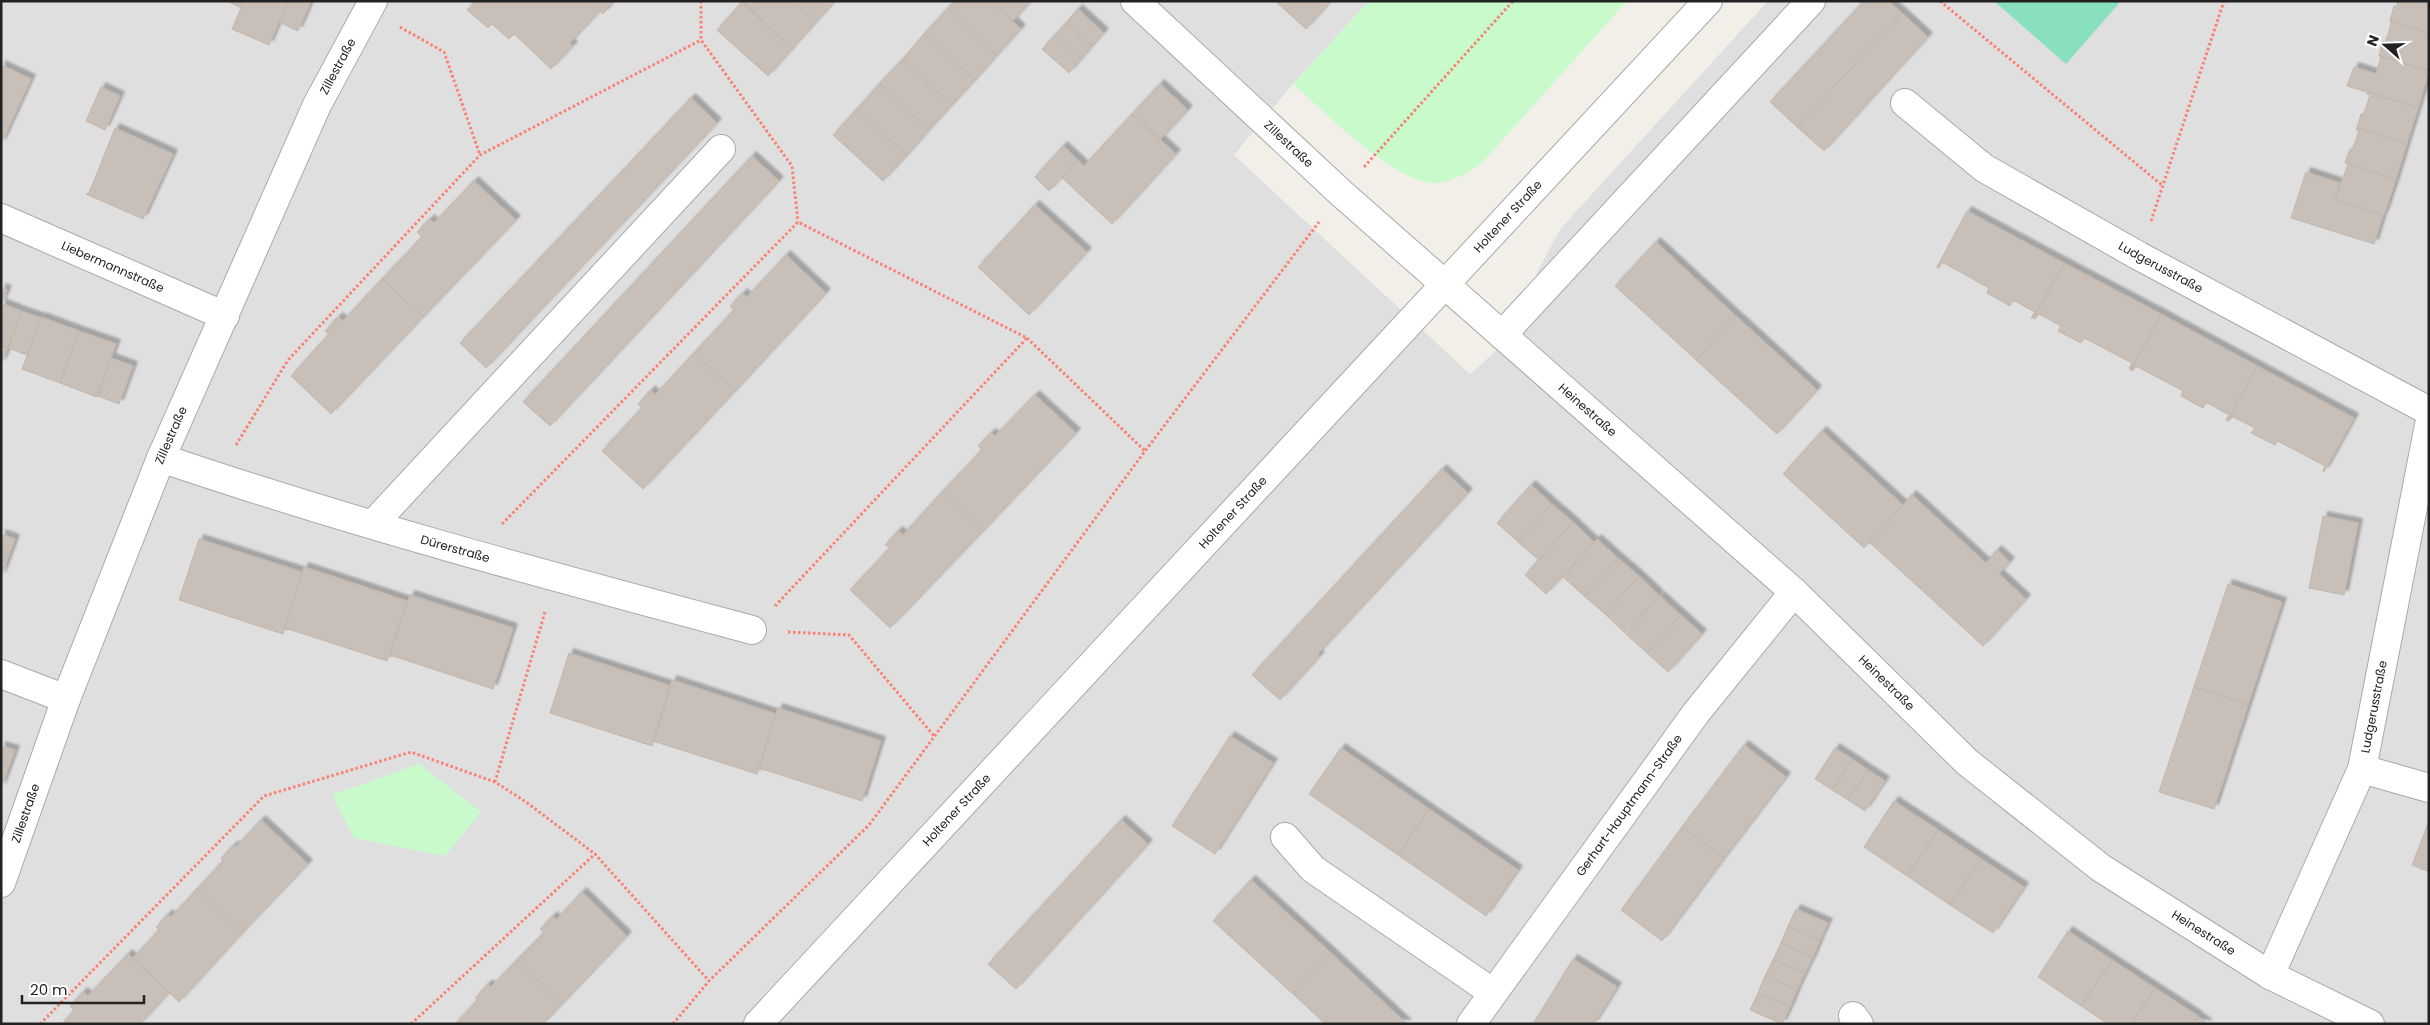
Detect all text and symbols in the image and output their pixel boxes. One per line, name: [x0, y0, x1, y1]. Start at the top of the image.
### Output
north arrow: [2360, 20, 2410, 70]
text: N: [2362, 32, 2384, 49]
street label: Zillestraße: [315, 35, 359, 97]
street label: Zillestraße: [1261, 117, 1317, 171]
street label: Holtener Straße: [1470, 176, 1545, 256]
street label: Liebermannstraße: [59, 237, 167, 296]
street label: Ludgerusstraße: [2115, 237, 2206, 297]
street label: Heinestraße: [1555, 379, 1621, 440]
street label: Zillestraße: [150, 403, 191, 467]
street label: Holtener Straße: [1195, 472, 1271, 552]
street label: Dürerstraße: [419, 530, 492, 566]
street label: Heinestraße: [1855, 651, 1919, 714]
street label: Ludgerusstraße: [2356, 659, 2391, 754]
street label: Gerhart-Hauptmann-Straße: [1572, 731, 1686, 879]
street label: Holtener Straße: [918, 770, 994, 850]
street label: Zillestraße: [7, 781, 43, 845]
street label: Heinestraße: [2168, 906, 2239, 959]
scale bar: [22, 972, 145, 1004]
text: 20 m: [30, 979, 68, 1000]

